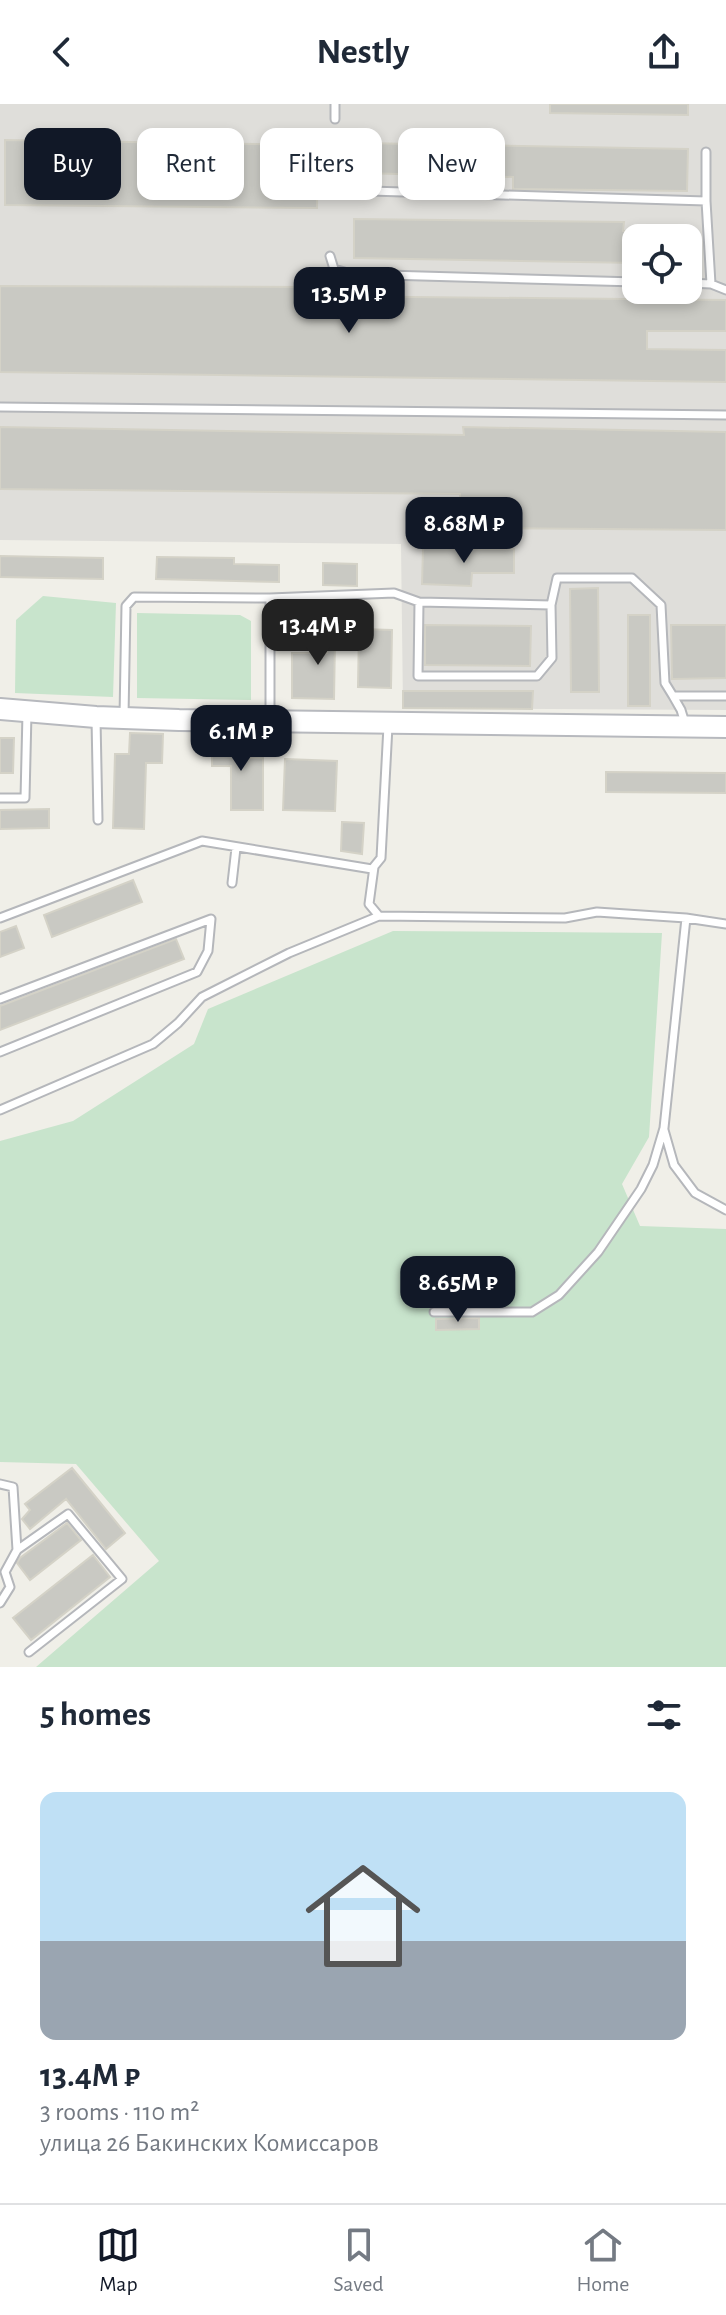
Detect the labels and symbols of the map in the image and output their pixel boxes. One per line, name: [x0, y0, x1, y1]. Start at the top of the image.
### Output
pin: 13.5M ₽: [275, 267, 423, 335]
pin: 8.68M ₽: [390, 497, 538, 565]
pin: 13.4M ₽: [244, 599, 392, 667]
pin: 6.1M ₽: [176, 705, 306, 773]
pin: 8.65M ₽: [384, 1256, 532, 1324]

